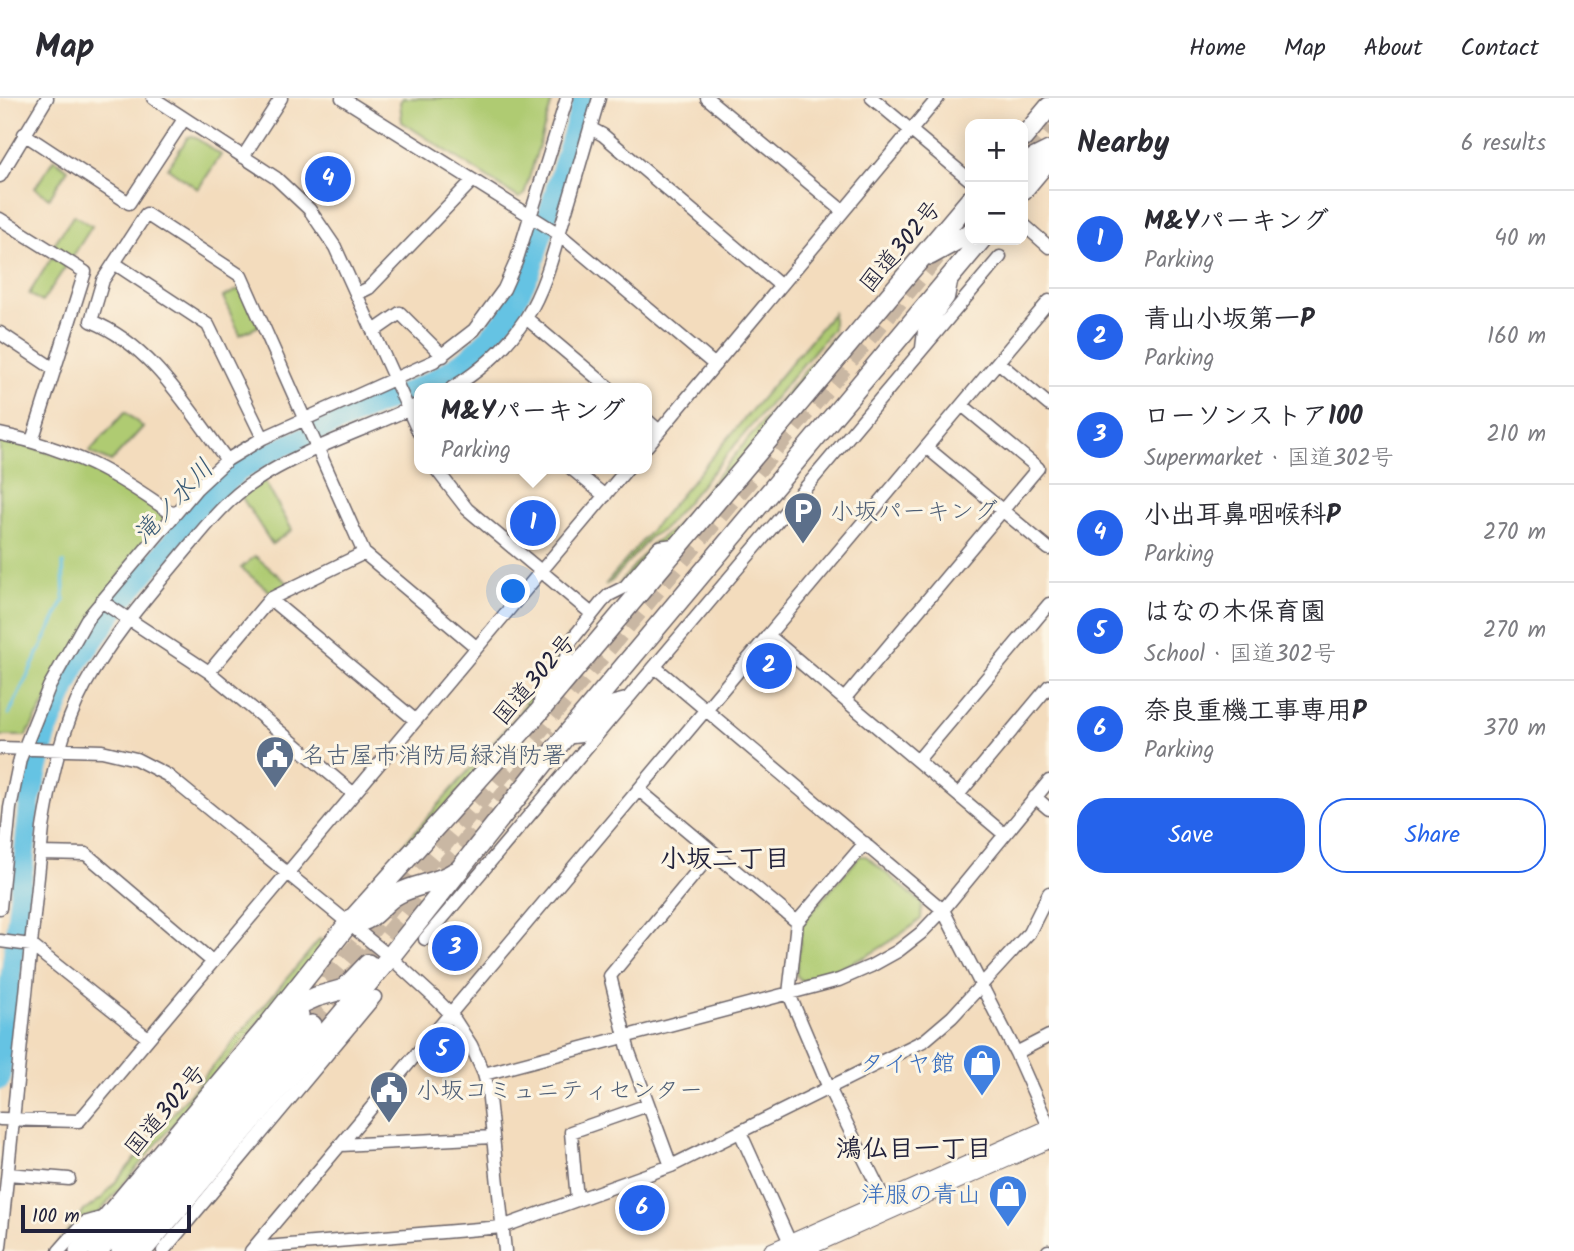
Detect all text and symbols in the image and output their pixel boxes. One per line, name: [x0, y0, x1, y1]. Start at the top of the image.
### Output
text: Map: [35, 22, 95, 75]
text: Home: [1189, 29, 1246, 68]
text: Map: [1284, 29, 1326, 68]
text: About: [1364, 29, 1422, 68]
text: Contact: [1460, 29, 1539, 68]
map controls: [965, 119, 1028, 245]
button: +: [965, 119, 1028, 182]
text: Nearby: [1077, 120, 1169, 168]
text: 6 results: [1461, 126, 1546, 162]
pin: 4: [305, 153, 351, 205]
button: −: [965, 182, 1028, 245]
street label: 国道302号: [850, 192, 952, 302]
text: M&Yパーキング: [1144, 201, 1329, 243]
text: 1: [1097, 221, 1103, 257]
text: 40 m: [1494, 221, 1546, 257]
text: Parking: [1144, 243, 1214, 279]
text: 青山小坂第一P: [1144, 299, 1314, 341]
text: 2: [1093, 319, 1107, 355]
text: 160 m: [1487, 319, 1546, 355]
text: Parking: [1144, 341, 1214, 377]
popup: [414, 383, 652, 474]
text: M&Yパーキング: [441, 391, 625, 433]
text: ローソンストア100: [1144, 396, 1363, 438]
text: 3: [1094, 417, 1106, 453]
text: 210 m: [1486, 417, 1546, 453]
text: Parking: [441, 433, 511, 469]
text: Supermarket · 国道302号: [1144, 441, 1394, 477]
water label: 滝ノ水川: [124, 450, 225, 555]
parking icon: 小坂パーキング: [782, 490, 824, 545]
place label: 小坂パーキング: [830, 493, 998, 532]
text: 小出耳鼻咽喉科P: [1144, 495, 1340, 537]
pin: 1: [510, 497, 556, 549]
text: 4: [1094, 515, 1106, 551]
text: 270 m: [1483, 515, 1546, 551]
text: Parking: [1144, 537, 1214, 573]
your location: [496, 574, 530, 608]
text: はなの木保育園: [1144, 592, 1326, 634]
text: 5: [1094, 613, 1106, 649]
text: 270 m: [1483, 613, 1546, 649]
street label: 国道302号: [484, 625, 586, 735]
text: School · 国道302号: [1144, 637, 1336, 673]
pin: 2: [746, 640, 792, 692]
text: 奈良重機工事専用P: [1144, 691, 1366, 733]
text: 6: [1094, 711, 1106, 747]
text: 370 m: [1483, 711, 1546, 747]
text: Parking: [1144, 733, 1214, 769]
public building icon: 名古屋市消防局緑消防署: [254, 734, 296, 789]
place label: 名古屋市消防局緑消防署: [302, 737, 566, 776]
button: Save: [1077, 798, 1305, 873]
button: Share: [1319, 798, 1546, 873]
district label: 小坂二丁目: [660, 839, 790, 881]
pin: 3: [432, 922, 478, 974]
pin: 5: [419, 1024, 465, 1076]
shop icon: タイヤ館: [961, 1042, 1003, 1097]
place label: タイヤ館: [860, 1045, 955, 1084]
street label: 国道302号: [115, 1056, 217, 1166]
public building icon: 小坂コミュニティセンター: [368, 1069, 410, 1124]
place label: 小坂コミュニティセンター: [416, 1072, 703, 1111]
district label: 鴻仏目一丁目: [836, 1129, 992, 1171]
shop icon: 洋服の青山: [987, 1173, 1029, 1228]
place label: 洋服の青山: [861, 1176, 981, 1215]
pin: 6: [619, 1182, 665, 1234]
scale bar: [21, 1202, 191, 1234]
text: 100 m: [32, 1202, 80, 1232]

